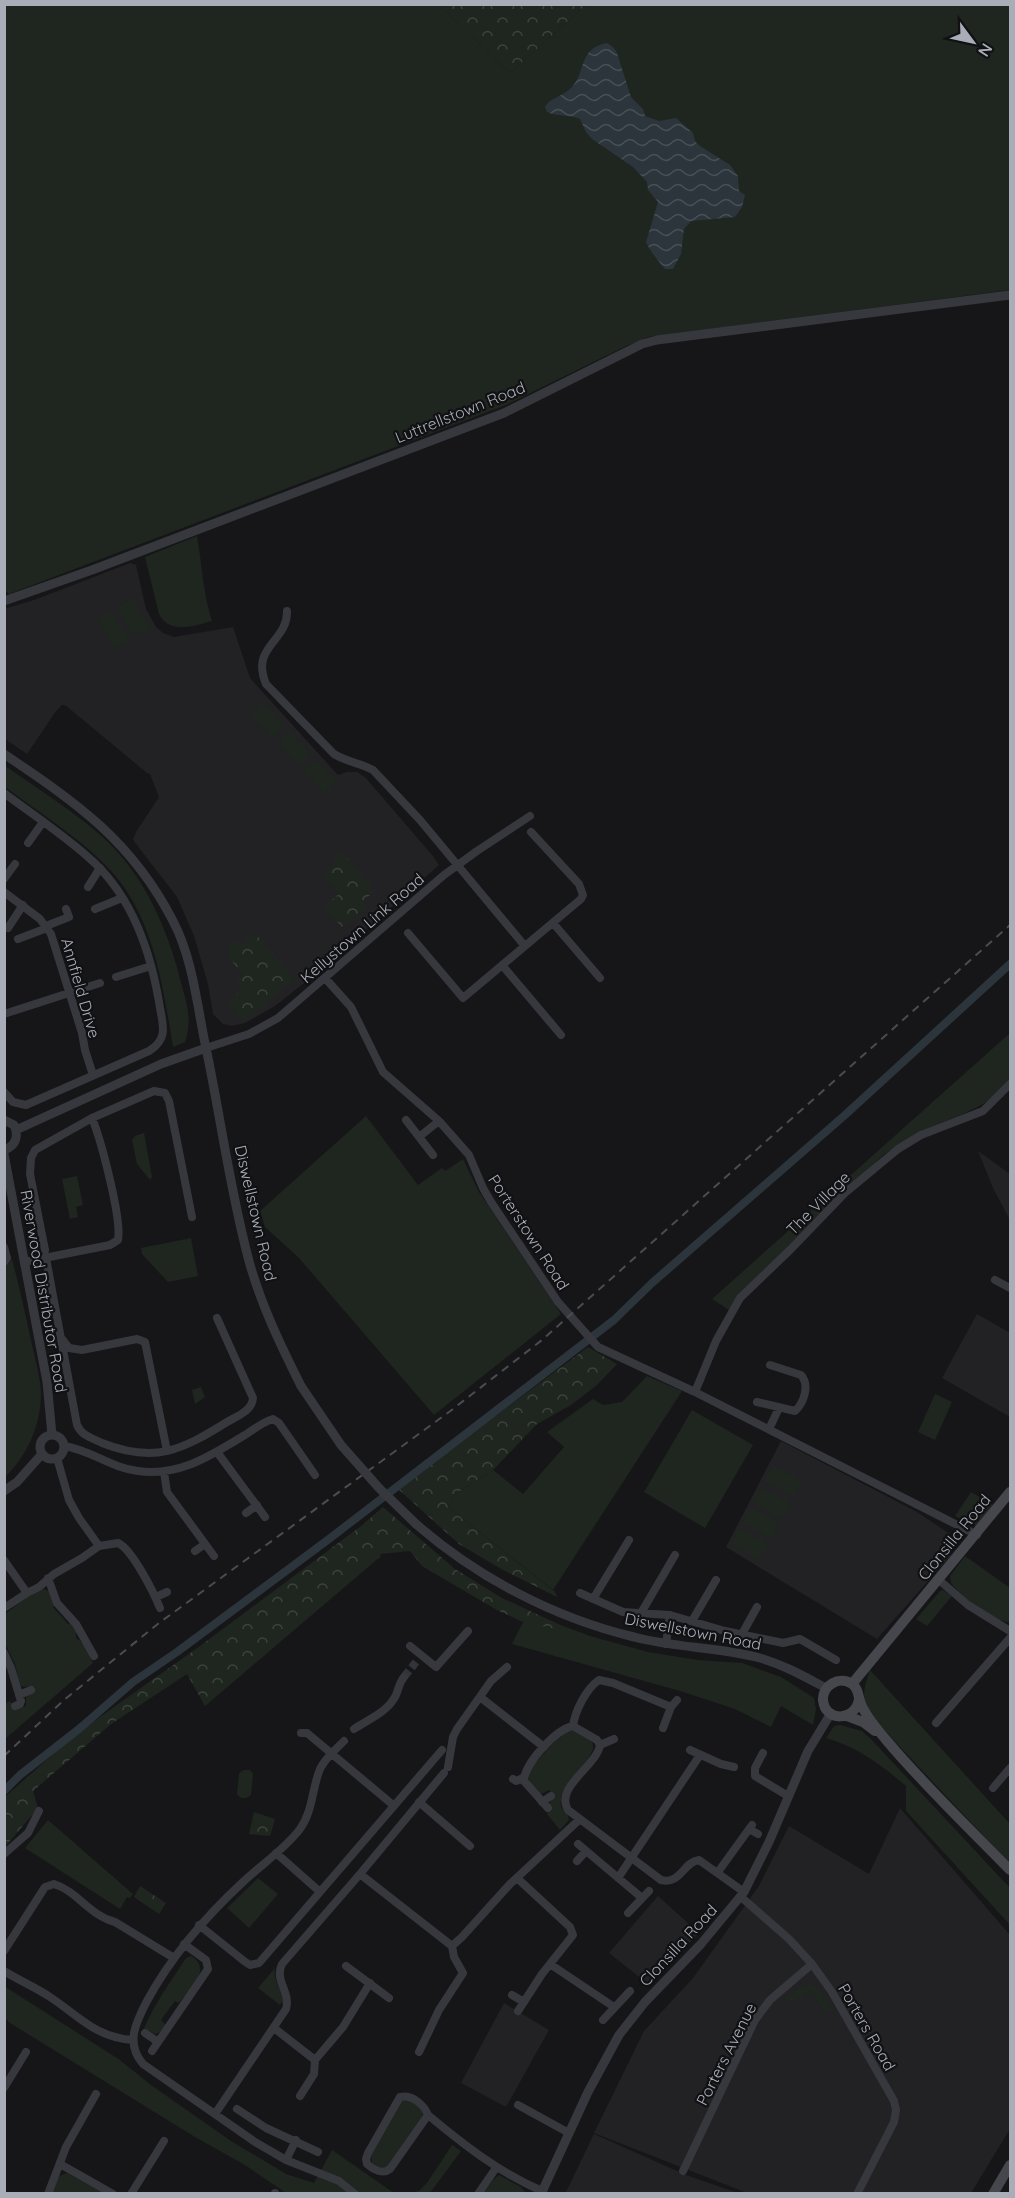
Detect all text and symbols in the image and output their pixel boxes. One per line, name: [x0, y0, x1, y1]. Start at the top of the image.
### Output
north arrow: [943, 12, 1003, 72]
text: N: [974, 40, 997, 61]
street label: Luttrellstown Road: [392, 377, 528, 447]
street label: Kellystown Link Road: [296, 869, 428, 987]
street label: Annfield Drive: [57, 936, 105, 1040]
street label: Diswellstown Road: [231, 1143, 281, 1283]
street label: The Village: [782, 1167, 854, 1239]
street label: Porterstown Road: [484, 1171, 574, 1293]
street label: Riverwood Distributor Road: [16, 1188, 72, 1394]
street label: Clonsilla Road: [913, 1490, 995, 1584]
street label: Diswellstown Road: [623, 1608, 763, 1654]
street label: Clonsilla Road: [635, 1900, 721, 1990]
street label: Porters Road: [834, 1980, 900, 2074]
street label: Porters Avenue: [692, 1999, 760, 2109]

